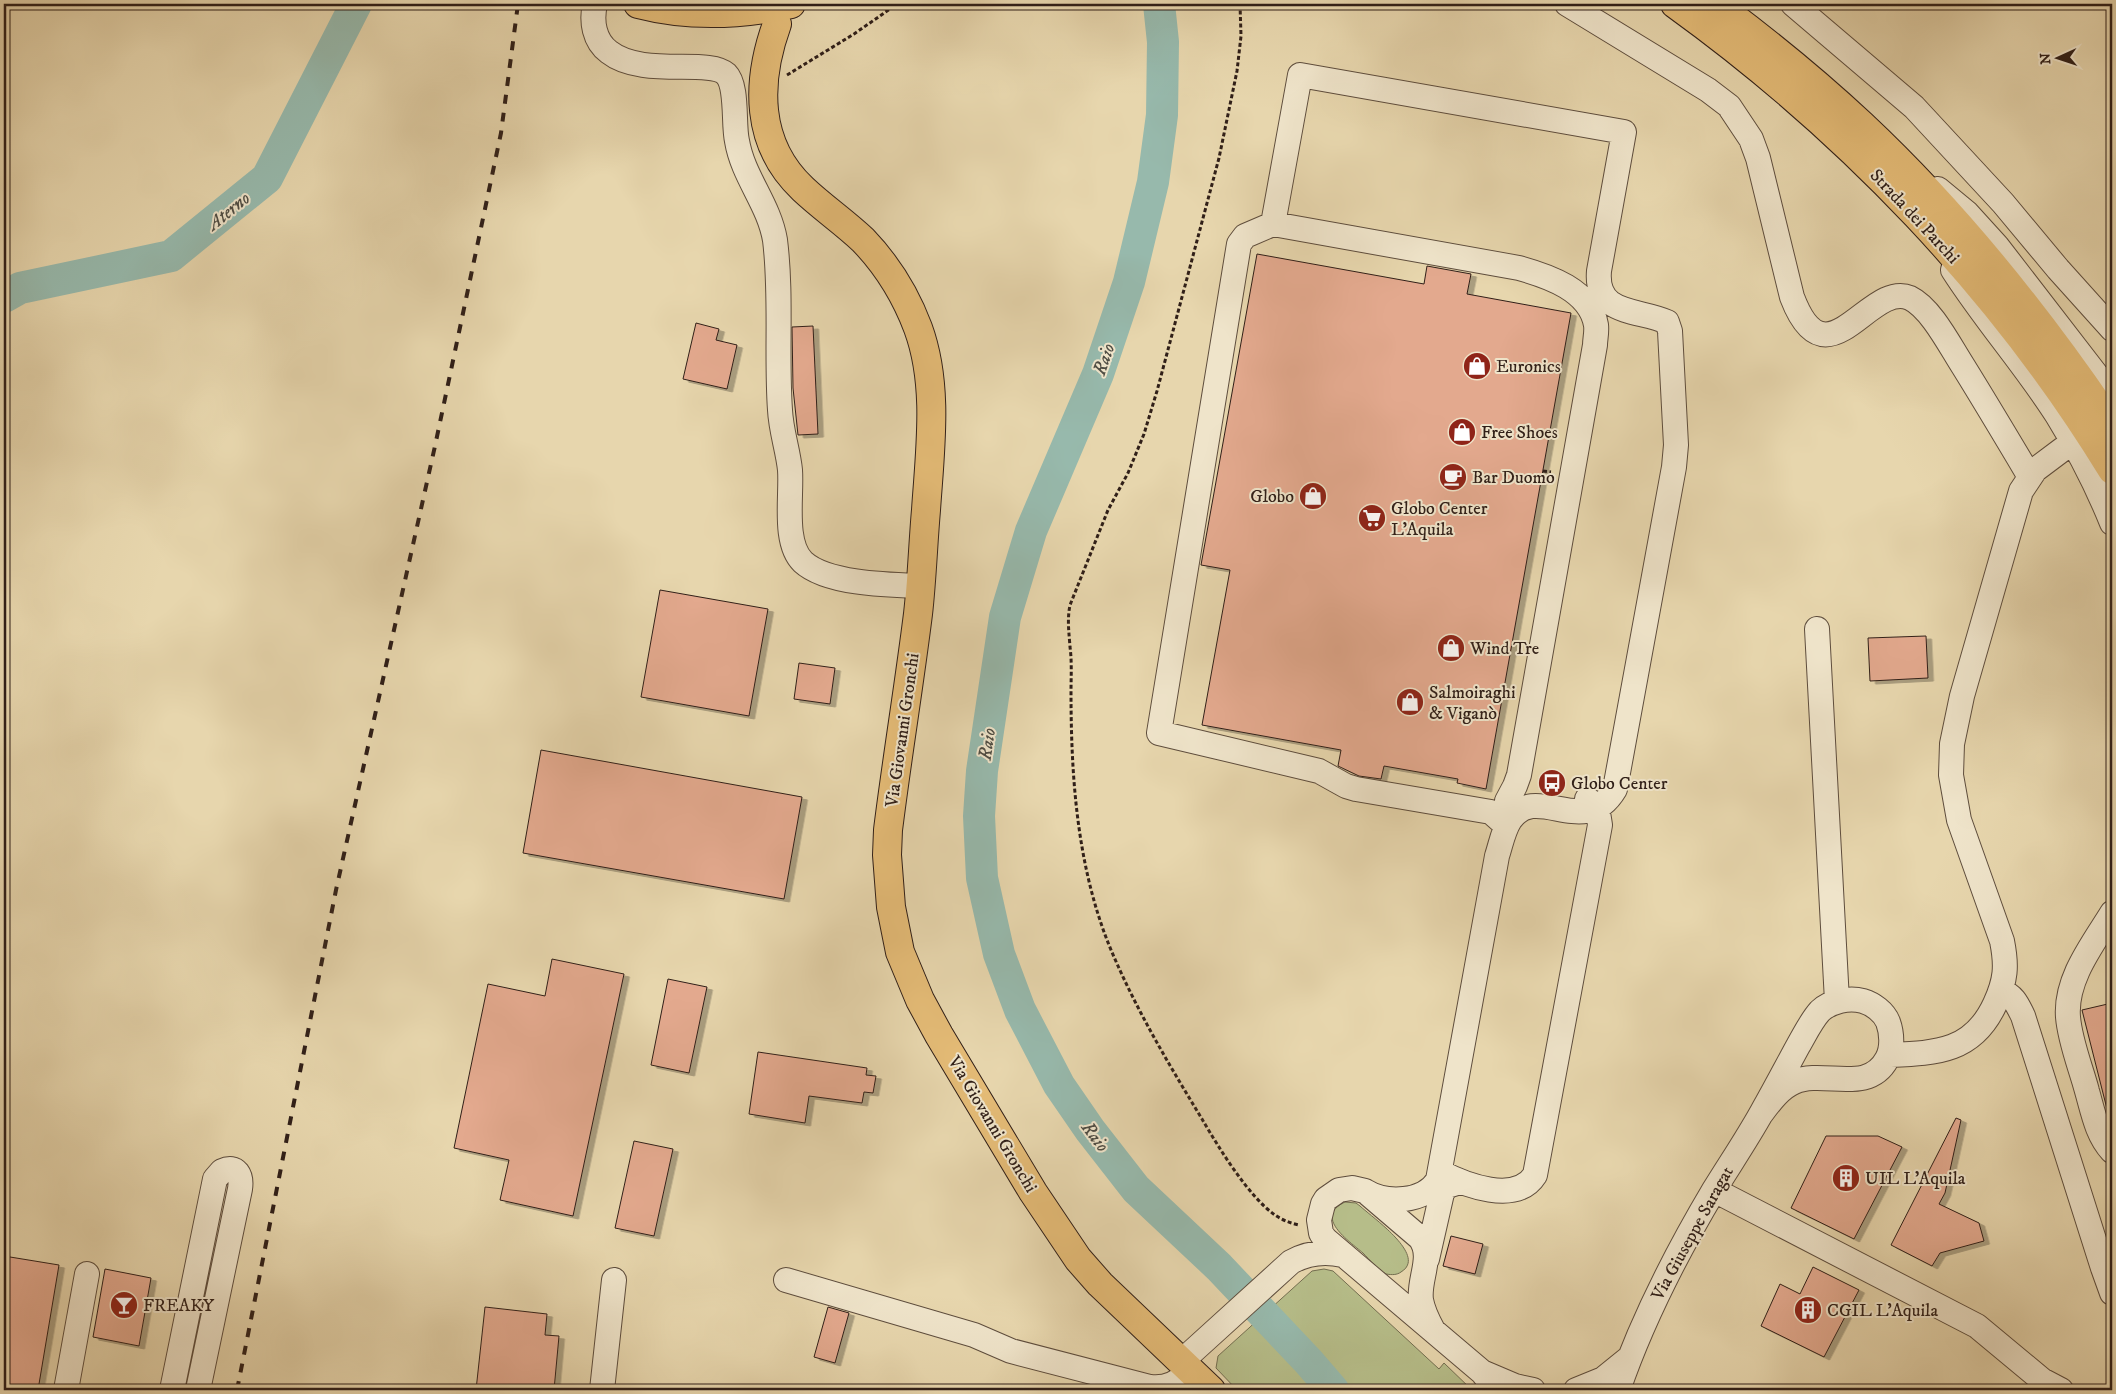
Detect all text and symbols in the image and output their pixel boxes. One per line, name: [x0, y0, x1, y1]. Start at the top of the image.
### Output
north arrow: [2034, 32, 2084, 82]
text: N: [2037, 52, 2055, 65]
street label: Strada dei Parchi: [1865, 165, 1964, 269]
water label: Aterno: [201, 187, 255, 237]
water label: Raio: [1088, 340, 1121, 379]
shop icon: Euronics: [1462, 351, 1492, 381]
place label: Euronics: [1496, 356, 1561, 378]
shop icon: Free Shoes: [1447, 417, 1477, 447]
place label: Free Shoes: [1481, 422, 1558, 444]
cafe icon: Bar Duomo: [1438, 462, 1468, 492]
place label: Bar Duomo: [1472, 467, 1555, 489]
shop icon: Globo: [1298, 481, 1328, 511]
place label: Globo: [1250, 486, 1294, 508]
place label: Globo Center L'Aquila: [1391, 498, 1488, 541]
supermarket icon: Globo Center L'Aquila: [1357, 503, 1387, 533]
shop icon: Wind Tre: [1436, 633, 1466, 663]
place label: Wind Tre: [1469, 638, 1539, 660]
street label: Via Giovanni Gronchi: [881, 652, 925, 810]
place label: Salmoiraghi & Viganò: [1429, 682, 1516, 725]
shop icon: Salmoiraghi & Viganò: [1395, 687, 1425, 717]
water label: Raio: [973, 726, 1001, 763]
bus stop icon: Globo Center: [1537, 768, 1567, 798]
place label: Globo Center: [1571, 773, 1668, 795]
street label: Via Giovanni Gronchi: [942, 1051, 1042, 1197]
water label: Raio: [1075, 1116, 1114, 1157]
street label: Via Giuseppe Saragat: [1646, 1162, 1739, 1305]
building icon: UIL L'Aquila: [1831, 1163, 1861, 1193]
place label: UIL L'Aquila: [1865, 1168, 1966, 1190]
bar icon: FREAKY: [109, 1290, 139, 1320]
place label: FREAKY: [143, 1295, 215, 1317]
building icon: CGIL L'Aquila: [1793, 1295, 1823, 1325]
place label: CGIL L'Aquila: [1827, 1300, 1938, 1322]

